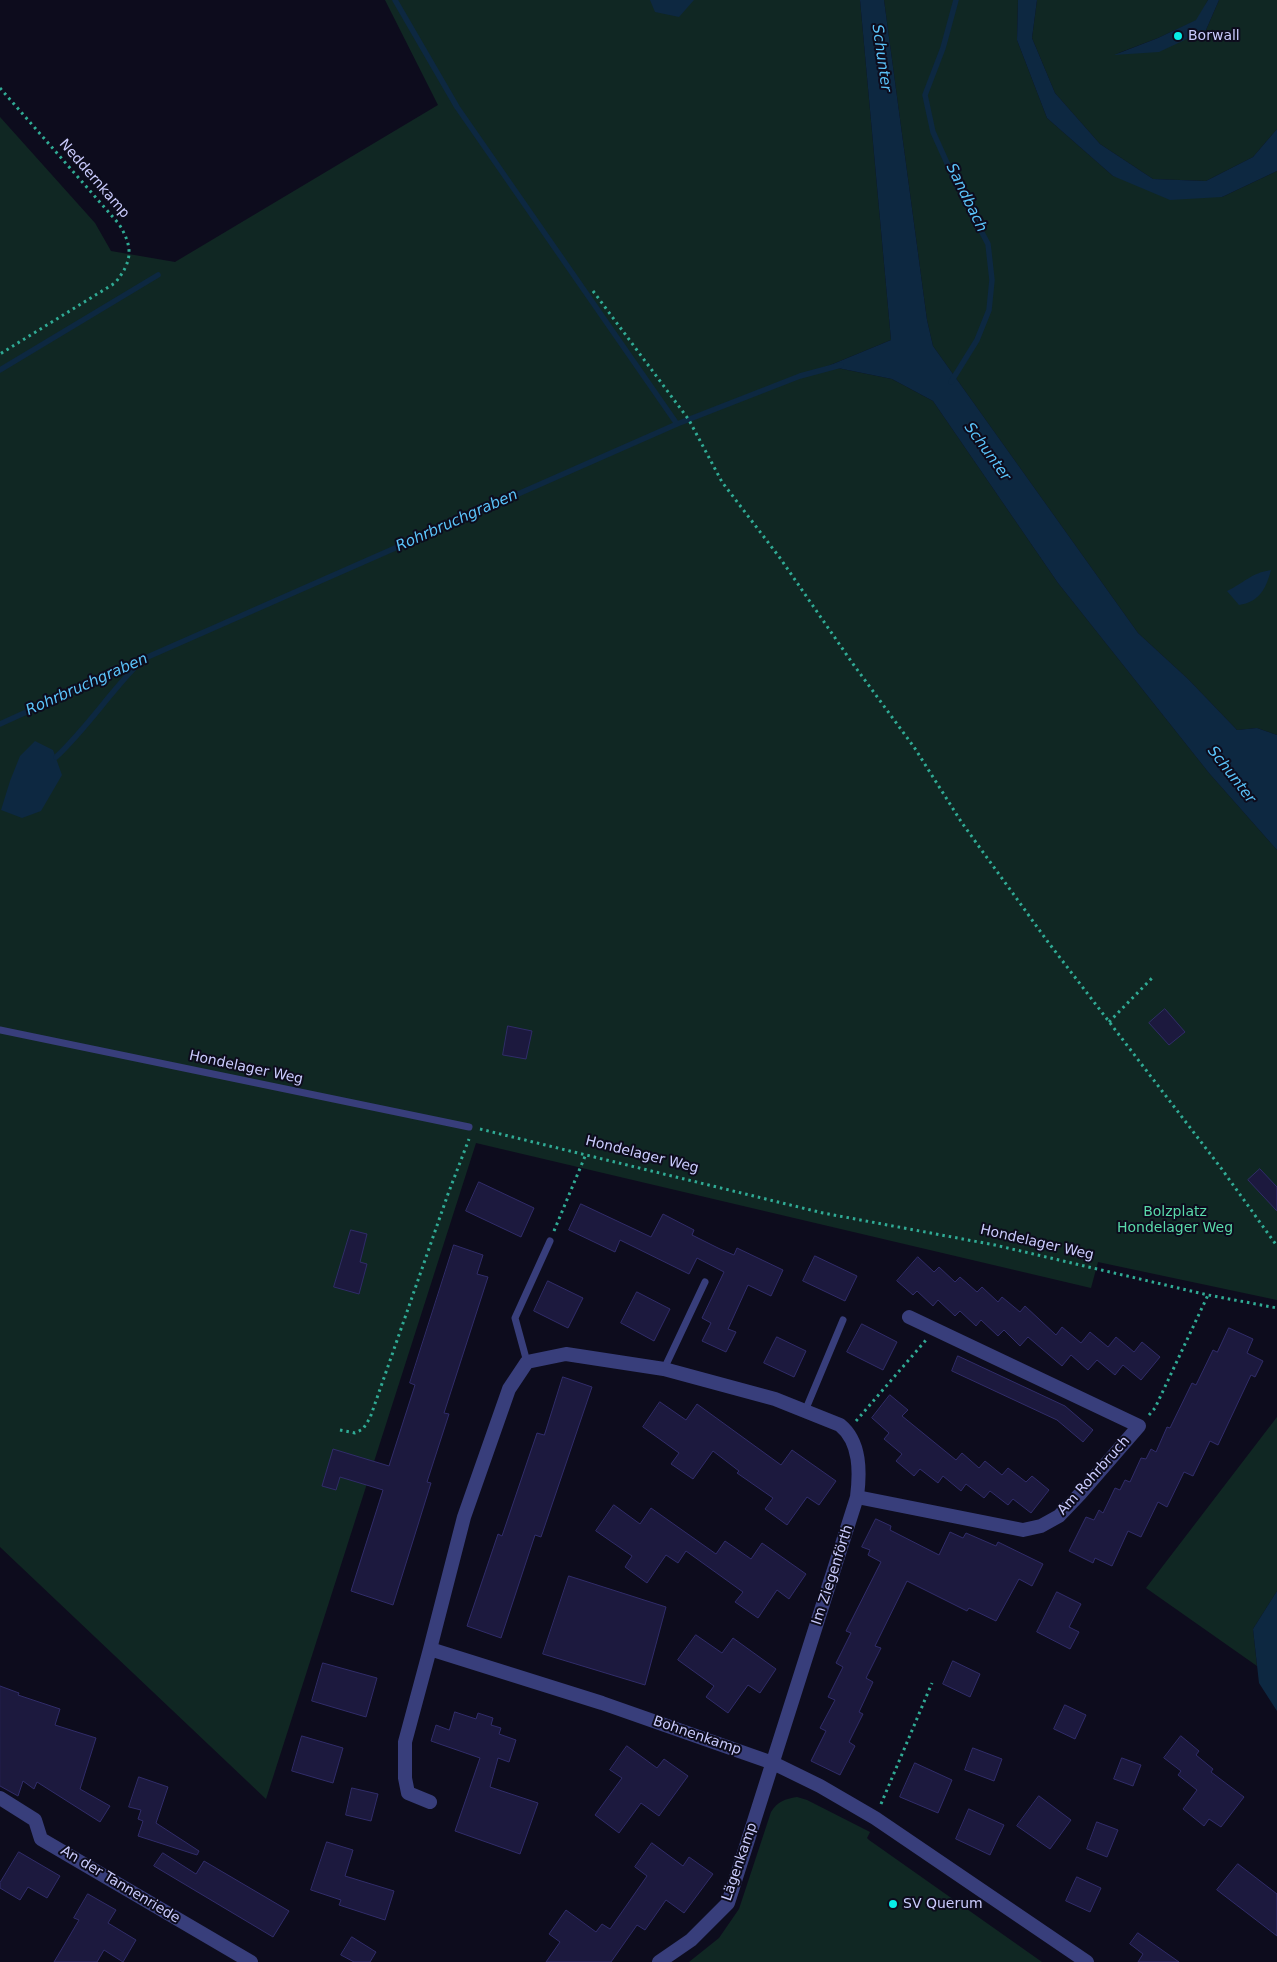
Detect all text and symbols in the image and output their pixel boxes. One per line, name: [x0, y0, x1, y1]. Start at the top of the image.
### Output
water label: Schunter: [867, 23, 895, 93]
place label: Borwall: [1188, 28, 1240, 44]
marker: Borwall: [1172, 30, 1184, 42]
street label: Neddernkamp: [55, 136, 133, 222]
water label: Sandbach: [942, 161, 990, 235]
water label: Schunter: [960, 419, 1014, 485]
water label: Rohrbruchgraben: [393, 486, 521, 556]
water label: Rohrbruchgraben: [23, 650, 151, 720]
water label: Schunter: [1203, 743, 1259, 807]
street label: Hondelager Weg: [187, 1048, 305, 1088]
street label: Hondelager Weg: [584, 1133, 700, 1177]
park label: Bolzplatz Hondelager Weg: [1117, 1204, 1233, 1236]
street label: Hondelager Weg: [979, 1222, 1095, 1264]
street label: Am Rohrbruch: [1054, 1433, 1134, 1519]
street label: Im Ziegenförth: [809, 1523, 857, 1627]
street label: Bohnenkamp: [651, 1713, 743, 1759]
street label: Lägenkamp: [719, 1821, 761, 1903]
street label: An der Tannenriede: [57, 1843, 183, 1927]
place label: SV Querum: [903, 1896, 983, 1912]
marker: SV Querum: [887, 1898, 899, 1910]

